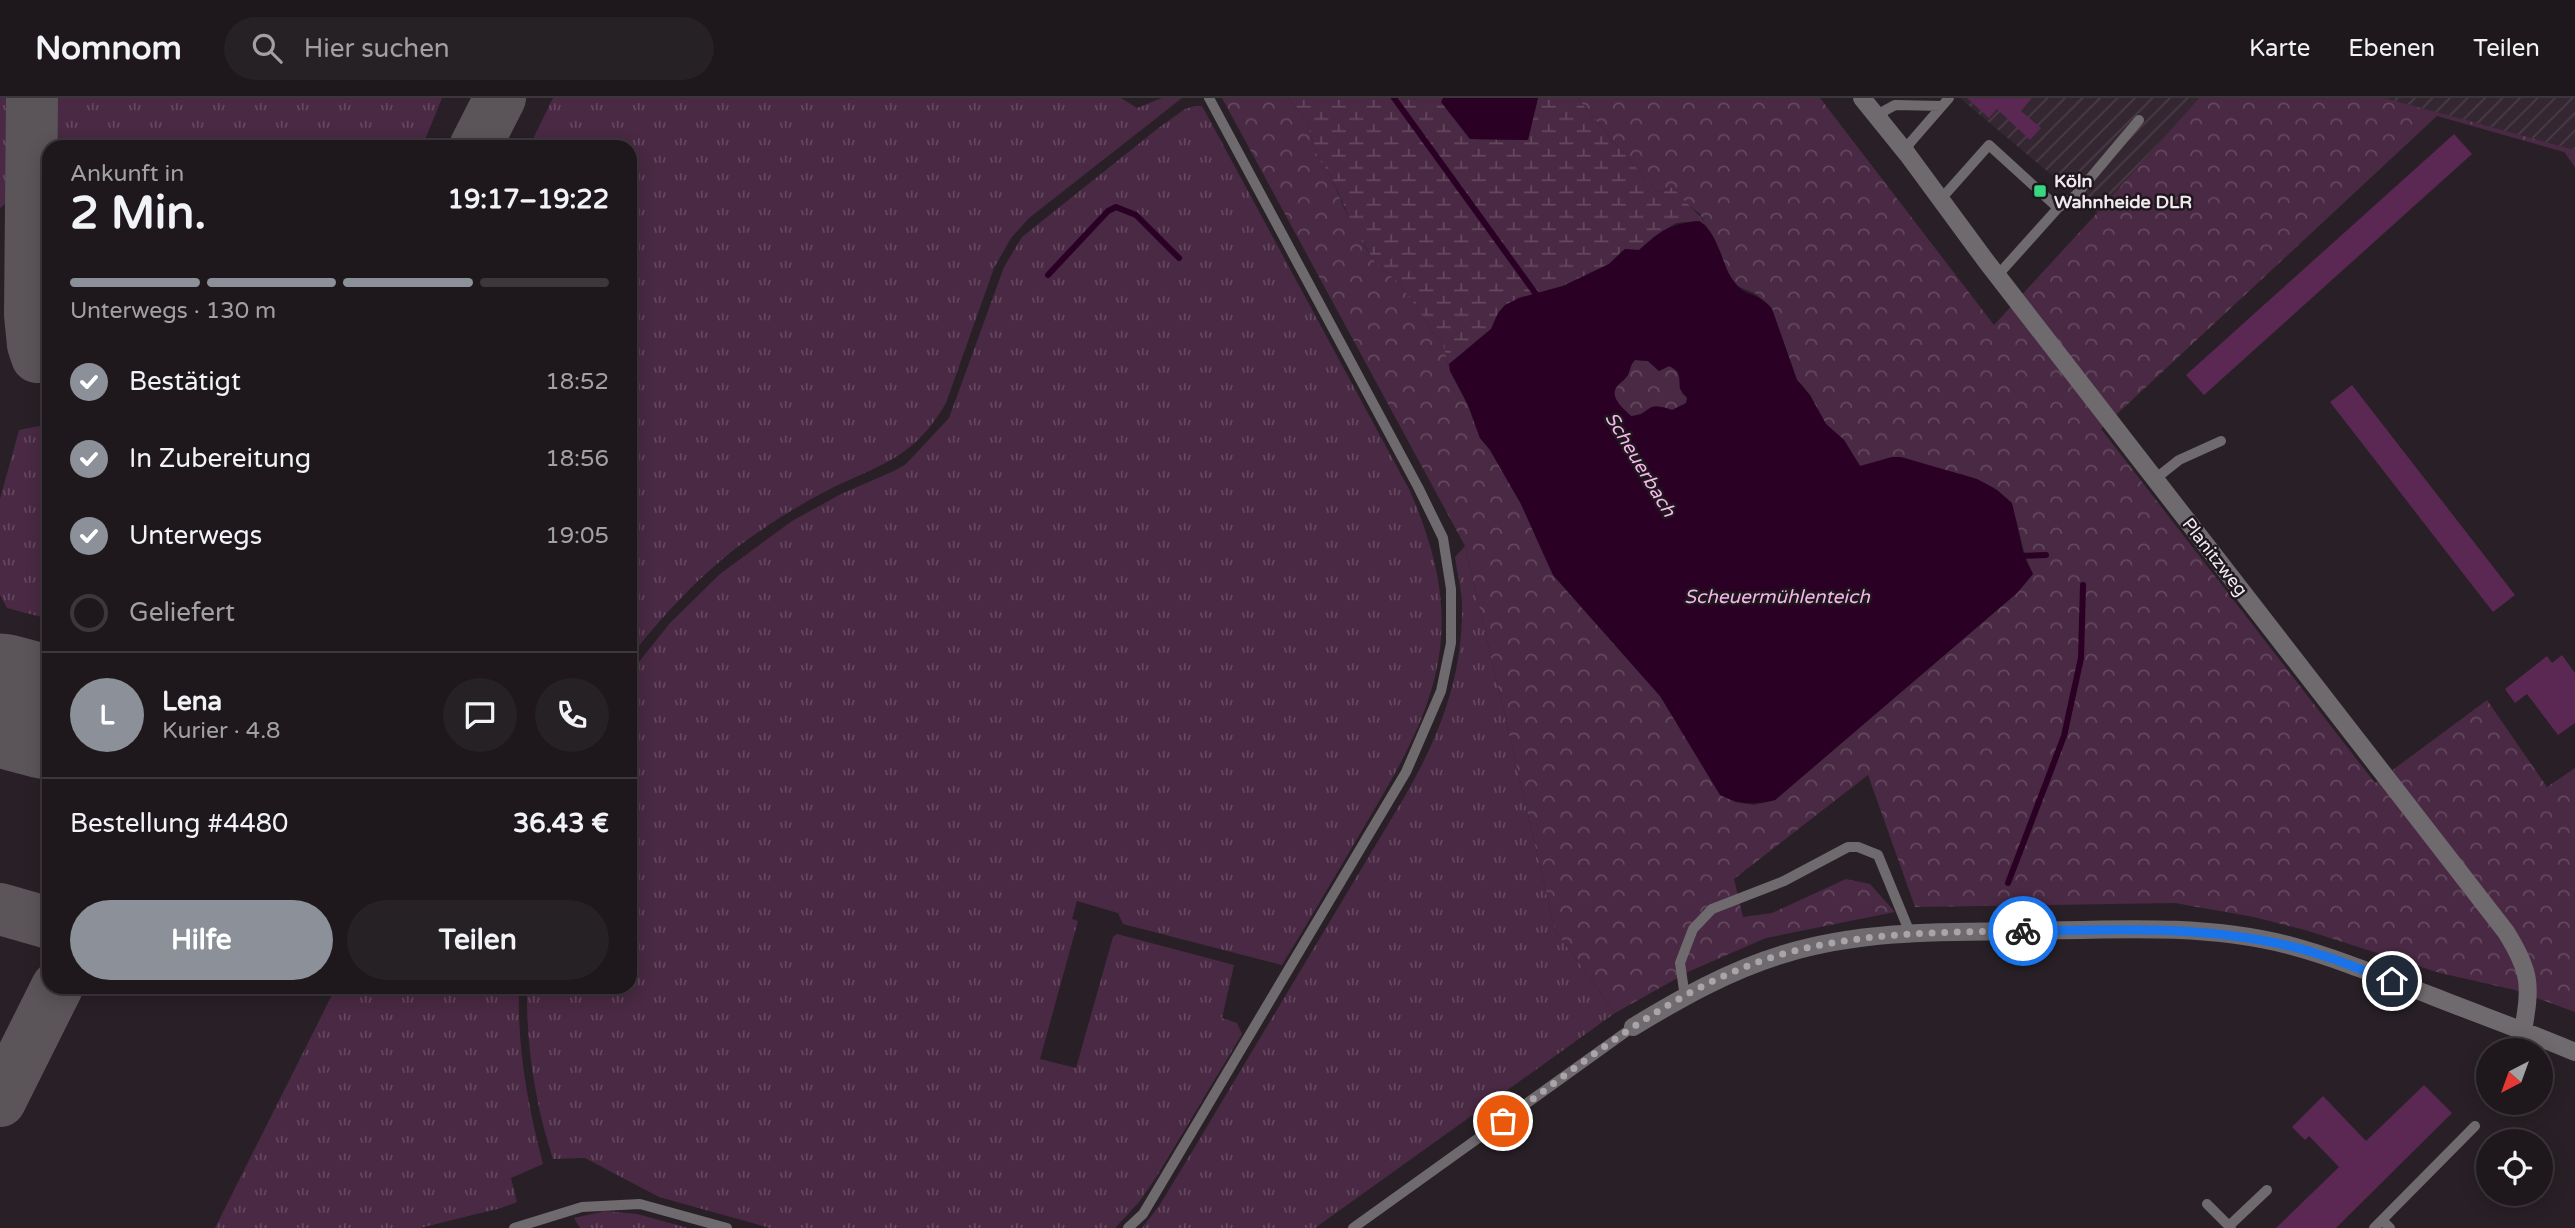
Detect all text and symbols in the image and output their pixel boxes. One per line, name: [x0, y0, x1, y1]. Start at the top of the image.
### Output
search box: [224, 17, 714, 80]
text: Nomnom: [35, 29, 182, 68]
icon: search: [248, 29, 286, 67]
text: Hier suchen: [304, 33, 450, 64]
text: Karte: [2249, 34, 2310, 63]
text: Ebenen: [2348, 34, 2435, 63]
text: Teilen: [2473, 34, 2540, 63]
text: Ankunft in: [70, 160, 184, 188]
place label: Köln Wahnheide DLR: [2054, 170, 2192, 213]
marker: Köln Wahnheide DLR: [2032, 183, 2048, 199]
text: 19:17–19:22: [448, 184, 609, 215]
text: 2 Min.: [70, 186, 206, 241]
text: Unterwegs · 130 m: [70, 297, 276, 325]
icon: check: [70, 363, 108, 401]
text: Bestätigt: [129, 366, 241, 397]
text: 18:52: [545, 368, 609, 396]
water label: Scheuerbach: [1600, 408, 1680, 521]
icon: check: [70, 440, 108, 478]
text: In Zubereitung: [129, 443, 311, 474]
text: 18:56: [545, 445, 609, 473]
street label: Planitzweg: [2178, 513, 2252, 601]
icon: check: [70, 517, 108, 555]
text: Unterwegs: [129, 520, 262, 551]
text: 19:05: [545, 522, 609, 550]
water label: Scheuermühlenteich: [1684, 586, 1870, 608]
text: Geliefert: [129, 597, 235, 628]
button: chat: [443, 678, 517, 752]
button: phone: [535, 678, 609, 752]
text: Lena: [162, 686, 222, 717]
text: L: [100, 700, 114, 731]
text: Kurier · 4.8: [162, 717, 280, 745]
text: Bestellung #4480: [70, 808, 288, 839]
text: 36.43 €: [513, 808, 609, 839]
courier: [1988, 896, 2058, 966]
button: Hilfe: [70, 900, 333, 980]
button: Teilen: [347, 900, 609, 980]
icon: bike: [2004, 912, 2042, 950]
pin: [2362, 951, 2422, 1011]
icon: home: [2373, 962, 2411, 1000]
north arrow: [2476, 1038, 2553, 1115]
map controls: [2476, 1038, 2553, 1206]
pin: [1473, 1091, 1533, 1151]
icon: bag: [1484, 1102, 1522, 1140]
button: locate: [2476, 1129, 2553, 1206]

